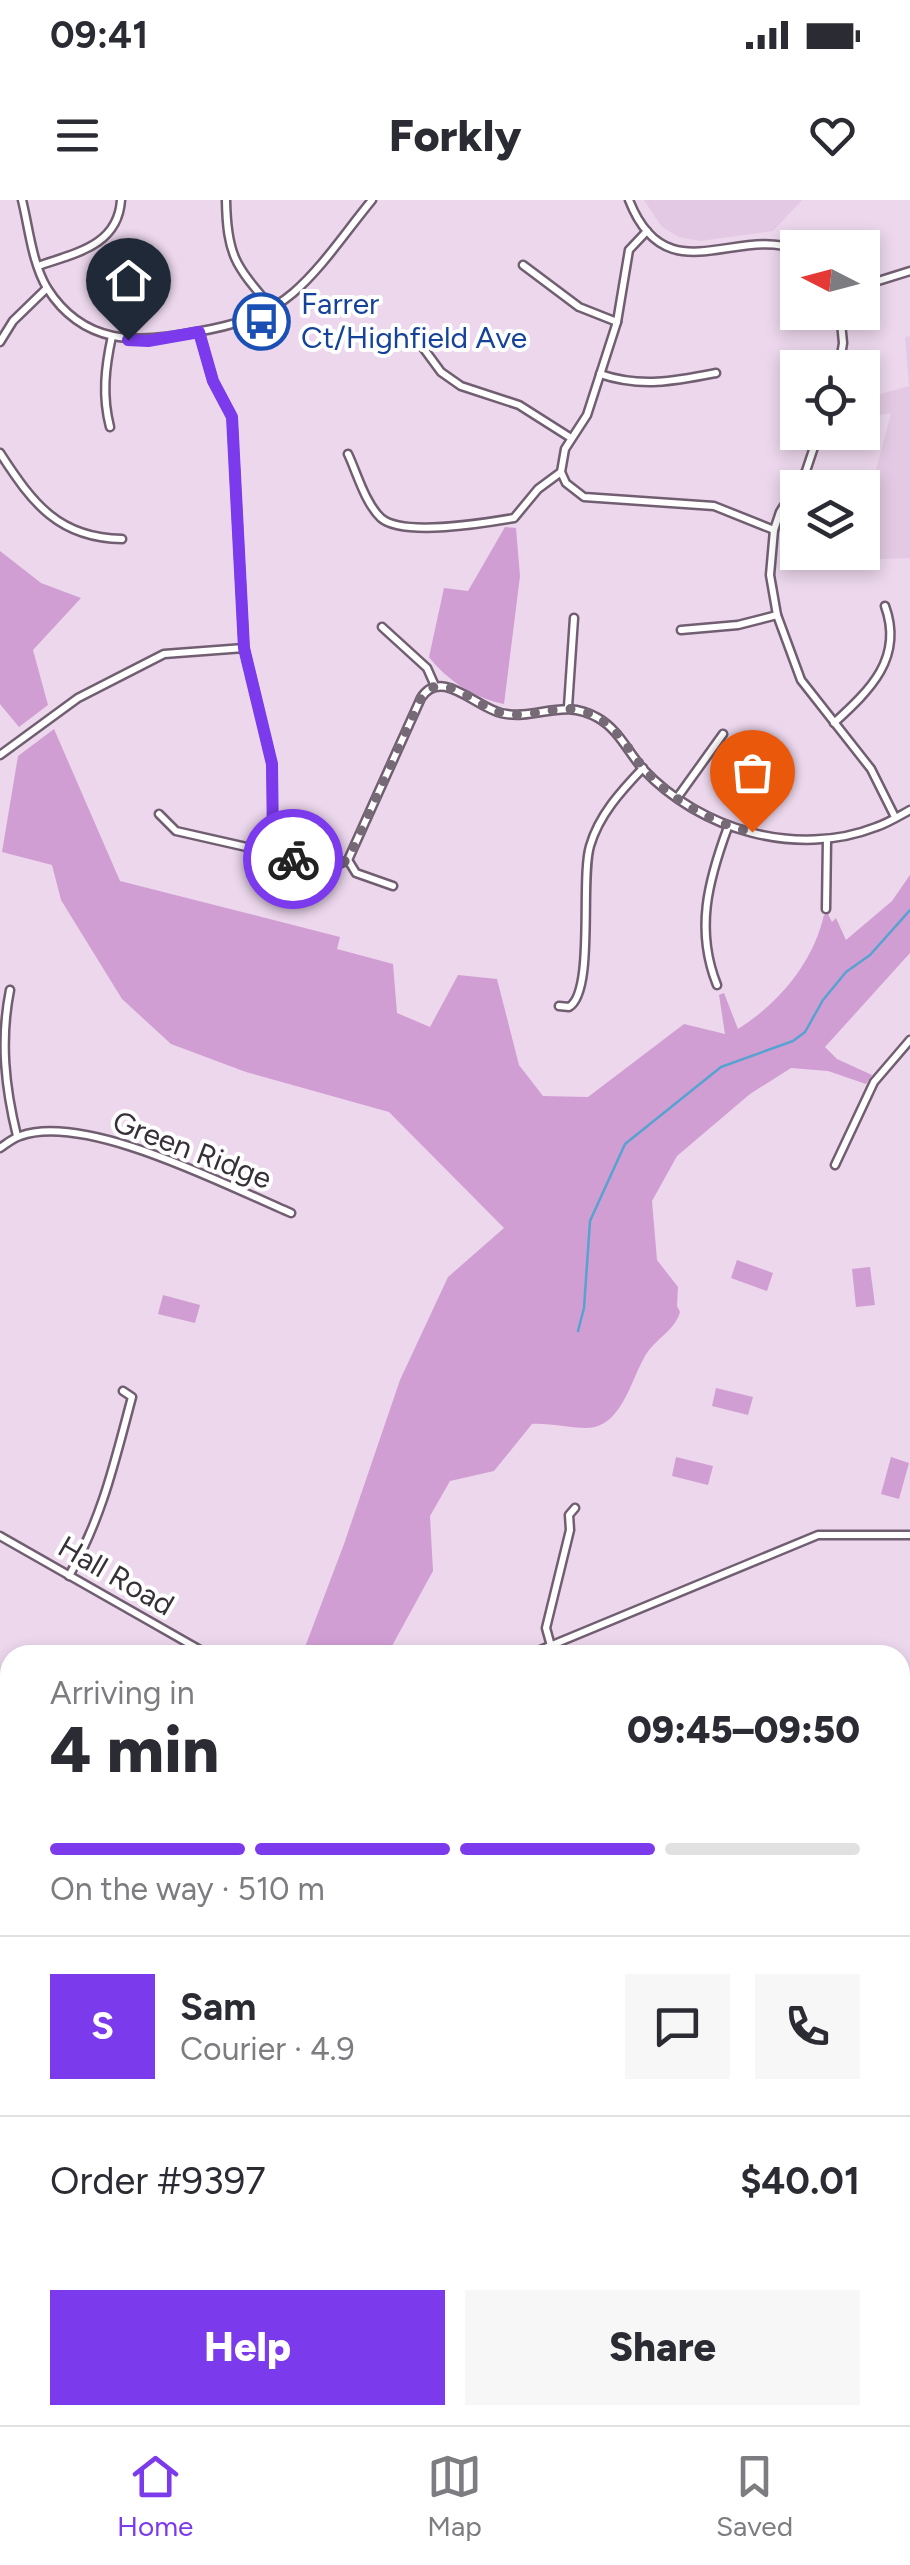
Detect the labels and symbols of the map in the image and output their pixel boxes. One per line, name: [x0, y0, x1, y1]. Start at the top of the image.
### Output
north arrow: [780, 230, 880, 330]
pin: [86, 238, 171, 341]
place label: Farrer Ct/Highfield Ave: [301, 285, 527, 356]
bus stop icon: Farrer Ct/Highfield Ave: [232, 291, 292, 351]
pin: [710, 730, 795, 833]
courier: [243, 809, 343, 909]
street label: Green Ridge: [108, 1102, 277, 1197]
street label: Hall Road: [52, 1528, 181, 1623]

